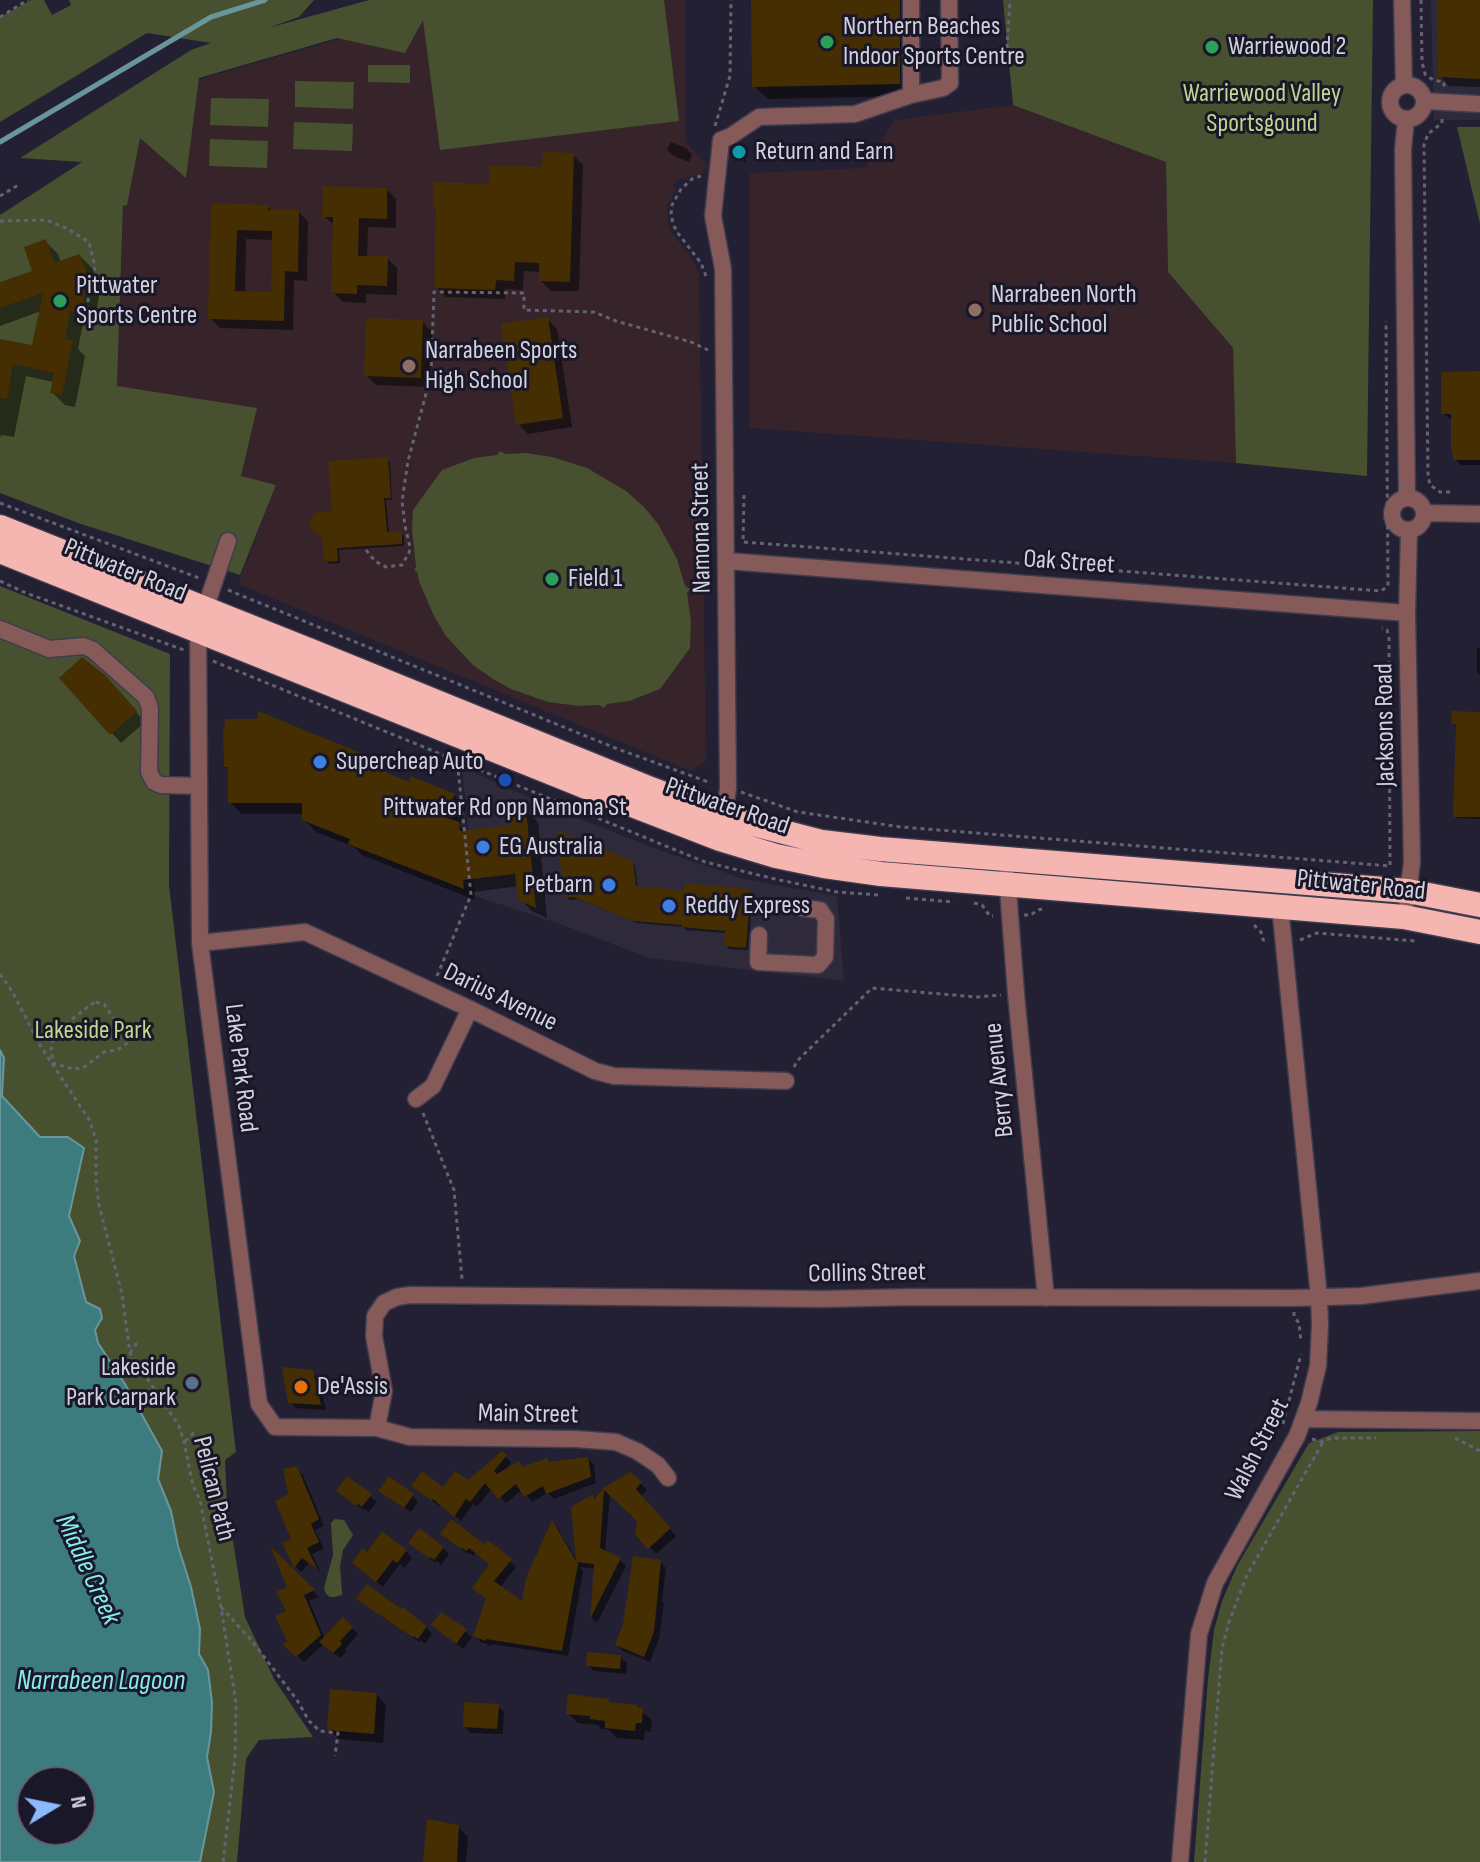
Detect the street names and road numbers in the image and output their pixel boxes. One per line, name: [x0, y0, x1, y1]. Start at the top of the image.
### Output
street label: Namona Street: [685, 462, 719, 594]
street label: Pittwater Road: [59, 532, 191, 610]
street label: Oak Street: [1022, 544, 1116, 582]
street label: Jacksons Road: [1369, 663, 1403, 787]
street label: Pittwater Road: [661, 771, 793, 843]
street label: Pittwater Road: [1295, 864, 1427, 908]
street label: Darius Avenue: [438, 957, 562, 1039]
street label: Lake Park Road: [217, 1002, 263, 1134]
street label: Berry Avenue: [978, 1021, 1022, 1139]
street label: Collins Street: [808, 1257, 926, 1291]
street label: Walsh Street: [1219, 1394, 1297, 1506]
street label: Main Street: [478, 1399, 578, 1431]
street label: Pelican Path: [185, 1433, 241, 1545]

